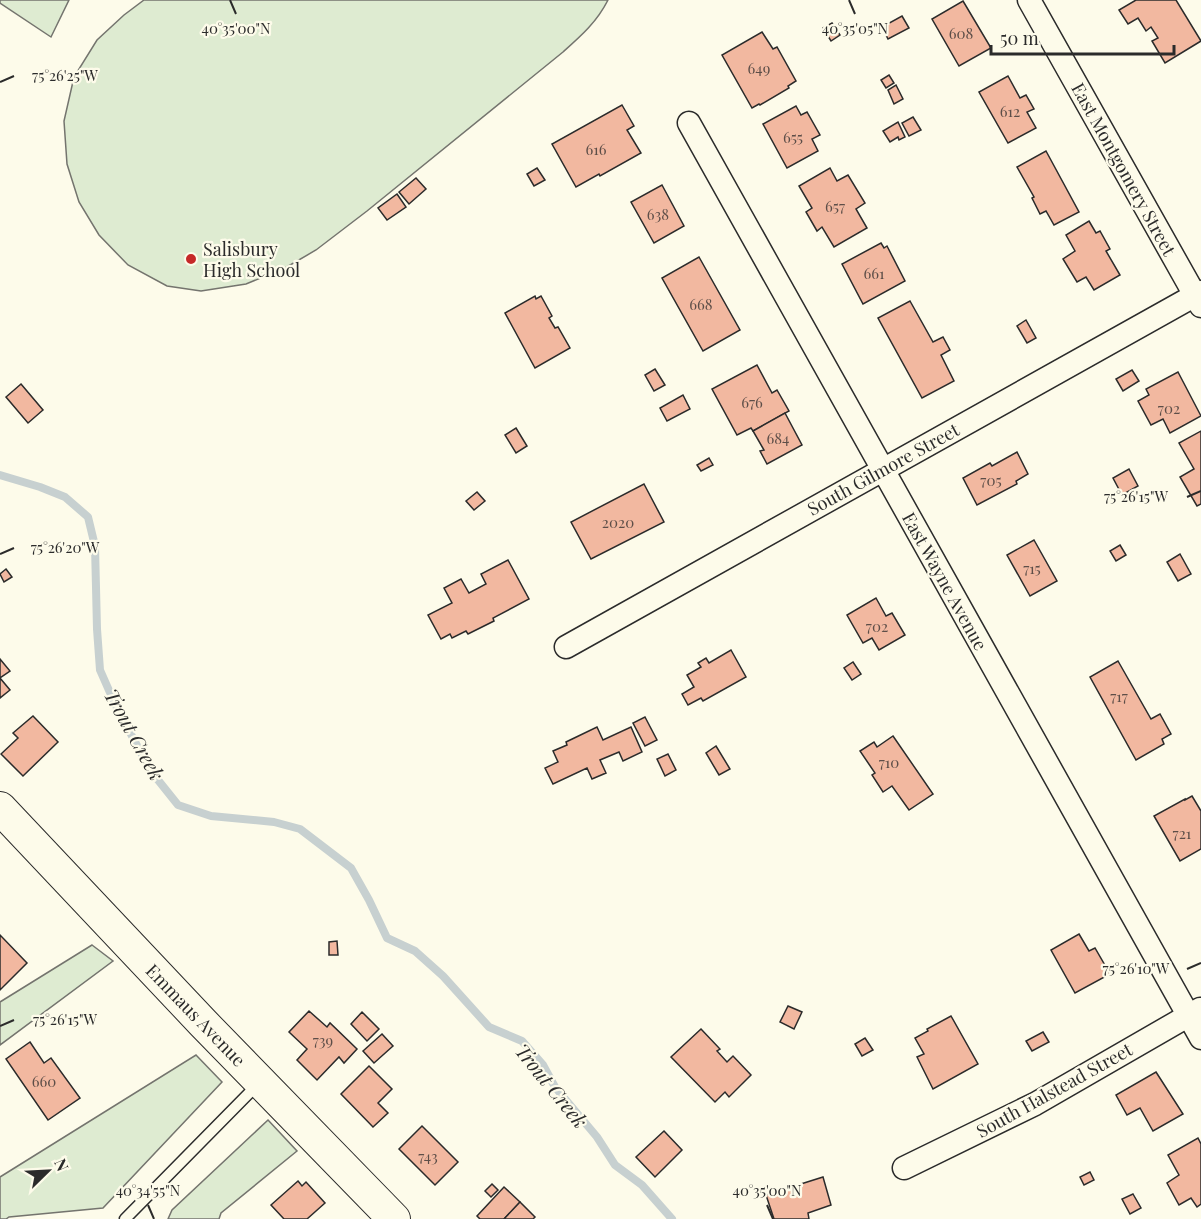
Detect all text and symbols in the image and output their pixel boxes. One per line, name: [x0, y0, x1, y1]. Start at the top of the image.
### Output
text: 40°35'00"N: [202, 18, 271, 38]
text: 40°35'05"N: [822, 18, 889, 38]
scale bar: [991, 18, 1174, 56]
house number: 608: [949, 23, 973, 43]
text: 50 m: [1000, 26, 1039, 50]
house number: 649: [748, 58, 770, 78]
text: 75°26'25"W: [32, 65, 98, 85]
street label: East Montgomery Street: [1066, 78, 1182, 260]
house number: 612: [1000, 101, 1020, 121]
house number: 655: [783, 127, 803, 147]
house number: 616: [585, 139, 607, 159]
house number: 657: [825, 196, 845, 216]
house number: 638: [647, 204, 669, 224]
place label: Salisbury High School: [203, 237, 300, 282]
marker: Salisbury High School: [184, 252, 198, 266]
house number: 661: [863, 263, 885, 283]
house number: 668: [689, 294, 713, 314]
house number: 676: [741, 392, 763, 412]
house number: 702: [1158, 398, 1180, 418]
street label: South Gilmore Street: [803, 417, 964, 521]
house number: 684: [767, 428, 789, 448]
house number: 705: [980, 470, 1002, 490]
text: 75°26'15"W: [1104, 486, 1168, 506]
street label: East Wayne Avenue: [897, 508, 993, 654]
house number: 2020: [602, 512, 634, 532]
text: 75°26'20"W: [31, 537, 100, 557]
house number: 715: [1023, 558, 1041, 578]
house number: 702: [866, 616, 888, 636]
water label: Trout Creek: [99, 683, 171, 785]
house number: 717: [1110, 686, 1128, 706]
house number: 710: [879, 752, 899, 772]
house number: 721: [1173, 823, 1192, 843]
text: 75°26'10"W: [1103, 958, 1170, 978]
street label: Emmaus Avenue: [141, 959, 251, 1071]
text: 75°26'15"W: [33, 1009, 97, 1029]
house number: 739: [313, 1030, 333, 1050]
water label: Trout Creek: [510, 1037, 594, 1133]
street label: South Halstead Street: [972, 1037, 1137, 1143]
house number: 660: [32, 1071, 56, 1091]
north arrow: [18, 1141, 78, 1201]
house number: 743: [418, 1146, 438, 1166]
text: N: [50, 1155, 74, 1175]
text: 40°34'55"N: [116, 1180, 181, 1200]
text: 40°35'00"N: [733, 1180, 802, 1200]

